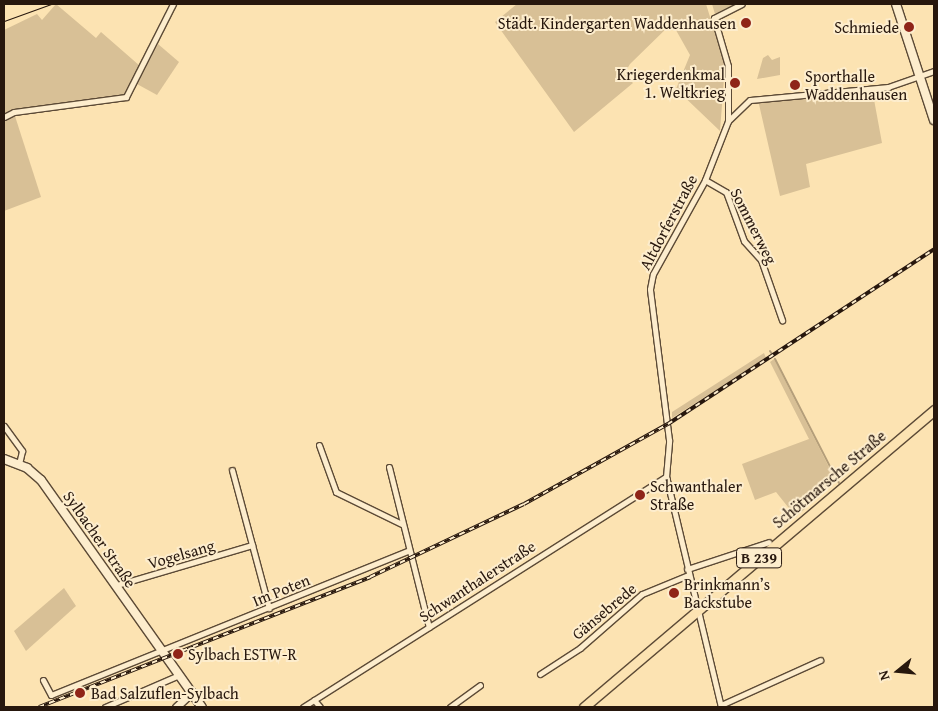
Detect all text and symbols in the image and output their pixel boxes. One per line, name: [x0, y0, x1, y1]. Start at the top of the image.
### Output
place label: Städt. Kindergarten Waddenhausen: [498, 13, 736, 33]
marker: Städt. Kindergarten Waddenhausen: [740, 17, 752, 29]
place label: Schmiede: [834, 17, 899, 37]
marker: Schmiede: [903, 21, 915, 33]
place label: Kriegerdenkmal 1. Weltkrieg: [617, 64, 725, 102]
place label: Sporthalle Waddenhausen: [805, 66, 907, 104]
marker: Kriegerdenkmal 1. Weltkrieg: [729, 77, 741, 89]
marker: Sporthalle Waddenhausen: [789, 79, 801, 91]
street label: Altdorferstraße: [635, 171, 701, 273]
street label: Sommerweg: [727, 185, 781, 267]
street label: Schötmarsche Straße: [768, 426, 890, 532]
place label: Schwanthaler Straße: [650, 476, 742, 514]
street label: Sylbacher Straße: [59, 487, 141, 591]
marker: Schwanthaler Straße: [634, 489, 646, 501]
street label: Vogelsang: [145, 535, 217, 573]
street label: Schwanthalerstraße: [415, 536, 539, 626]
road number: B 239: [735, 546, 783, 570]
street label: Im Poten: [249, 570, 313, 610]
place label: Brinkmann’s Backstube: [684, 574, 770, 612]
street label: Gänsebrede: [568, 579, 640, 643]
marker: Brinkmann’s Backstube: [668, 587, 680, 599]
place label: Sylbach ESTW-R: [188, 644, 297, 664]
north arrow: [873, 646, 923, 696]
marker: Sylbach ESTW-R: [172, 648, 184, 660]
text: N: [873, 668, 895, 683]
place label: Bad Salzuflen-Sylbach: [91, 683, 239, 703]
marker: Bad Salzuflen-Sylbach: [73, 686, 87, 700]

